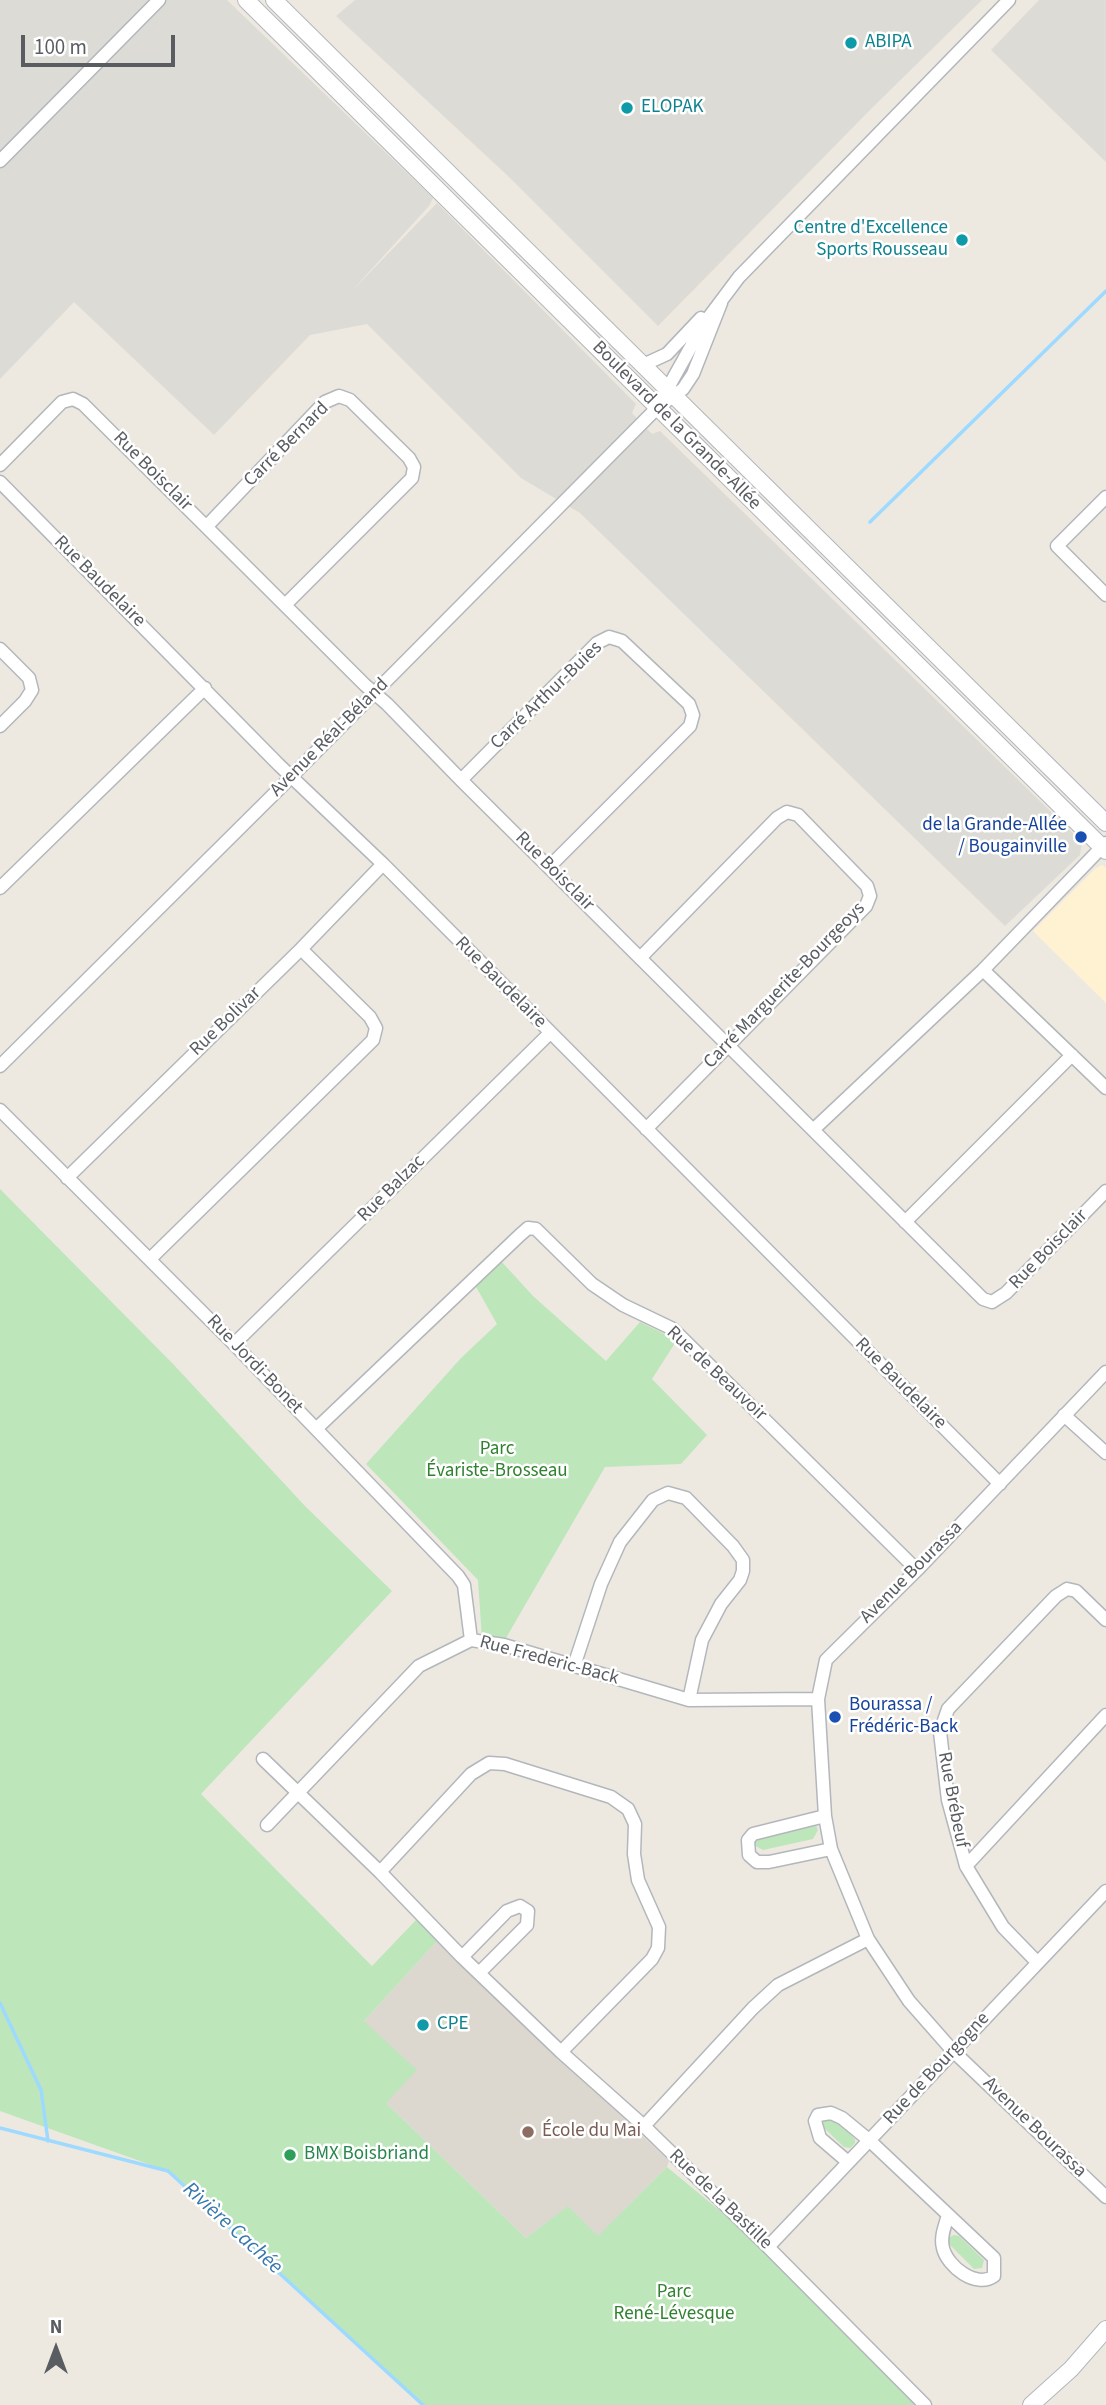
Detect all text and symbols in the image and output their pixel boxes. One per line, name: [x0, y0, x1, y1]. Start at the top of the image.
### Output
scale bar: [24, 21, 178, 65]
text: 100 m: [34, 32, 87, 62]
place label: ABIPA: [865, 32, 912, 54]
marker: ABIPA: [843, 35, 859, 51]
place label: ELOPAK: [641, 97, 704, 119]
marker: ELOPAK: [619, 100, 635, 116]
place label: Centre d'Excellence Sports Rousseau: [794, 218, 948, 262]
marker: Centre d'Excellence Sports Rousseau: [954, 232, 970, 248]
street label: Boulevard de la Grande-Allée: [587, 337, 765, 515]
street label: Carré Bernard: [240, 398, 334, 492]
street label: Rue Boisclair: [108, 428, 196, 516]
street label: Rue Baudelaire: [48, 531, 150, 633]
street label: Carré Arthur-Buies: [486, 637, 608, 755]
street label: Avenue Réal-Béland: [266, 674, 394, 802]
place label: de la Grande-Allée / Bougainville: [922, 815, 1067, 859]
street label: Rue Boisclair: [510, 828, 598, 916]
marker: de la Grande-Allée / Bougainville: [1073, 829, 1089, 845]
street label: Carré Marguerite-Bourgeoys: [699, 898, 871, 1074]
street label: Rue Baudelaire: [449, 932, 551, 1034]
street label: Rue Bolivar: [186, 983, 266, 1061]
street label: Rue Balzac: [354, 1151, 430, 1227]
street label: Rue Boisclair: [1005, 1205, 1093, 1295]
street label: Rue Jordi-Bonet: [201, 1311, 307, 1419]
street label: Rue de Beauvoir: [661, 1322, 771, 1426]
street label: Rue Baudelaire: [849, 1333, 951, 1435]
park label: Parc Évariste-Brosseau: [426, 1439, 568, 1483]
street label: Avenue Bourassa: [856, 1517, 968, 1629]
street label: Rue Frederic-Back: [477, 1631, 621, 1691]
place label: Bourassa / Frédéric-Back: [849, 1695, 958, 1739]
marker: Bourassa / Frédéric-Back: [827, 1709, 843, 1725]
street label: Rue Brébeuf: [932, 1750, 972, 1850]
street label: Rue de Bourgogne: [879, 2008, 995, 2130]
place label: CPE: [437, 2014, 469, 2036]
marker: CPE: [415, 2017, 431, 2033]
street label: Avenue Bourassa: [977, 2073, 1091, 2183]
place label: École du Mai: [542, 2121, 641, 2143]
marker: École du Mai: [520, 2124, 536, 2140]
place label: BMX Boisbriand: [304, 2144, 429, 2166]
street label: Rue de la Bastille: [664, 2145, 776, 2255]
marker: BMX Boisbriand: [282, 2147, 298, 2163]
water label: Rivière Cachée: [177, 2178, 287, 2280]
park label: Parc René-Lévesque: [614, 2282, 734, 2326]
north arrow: [21, 2314, 91, 2384]
text: N: [50, 2314, 62, 2341]

